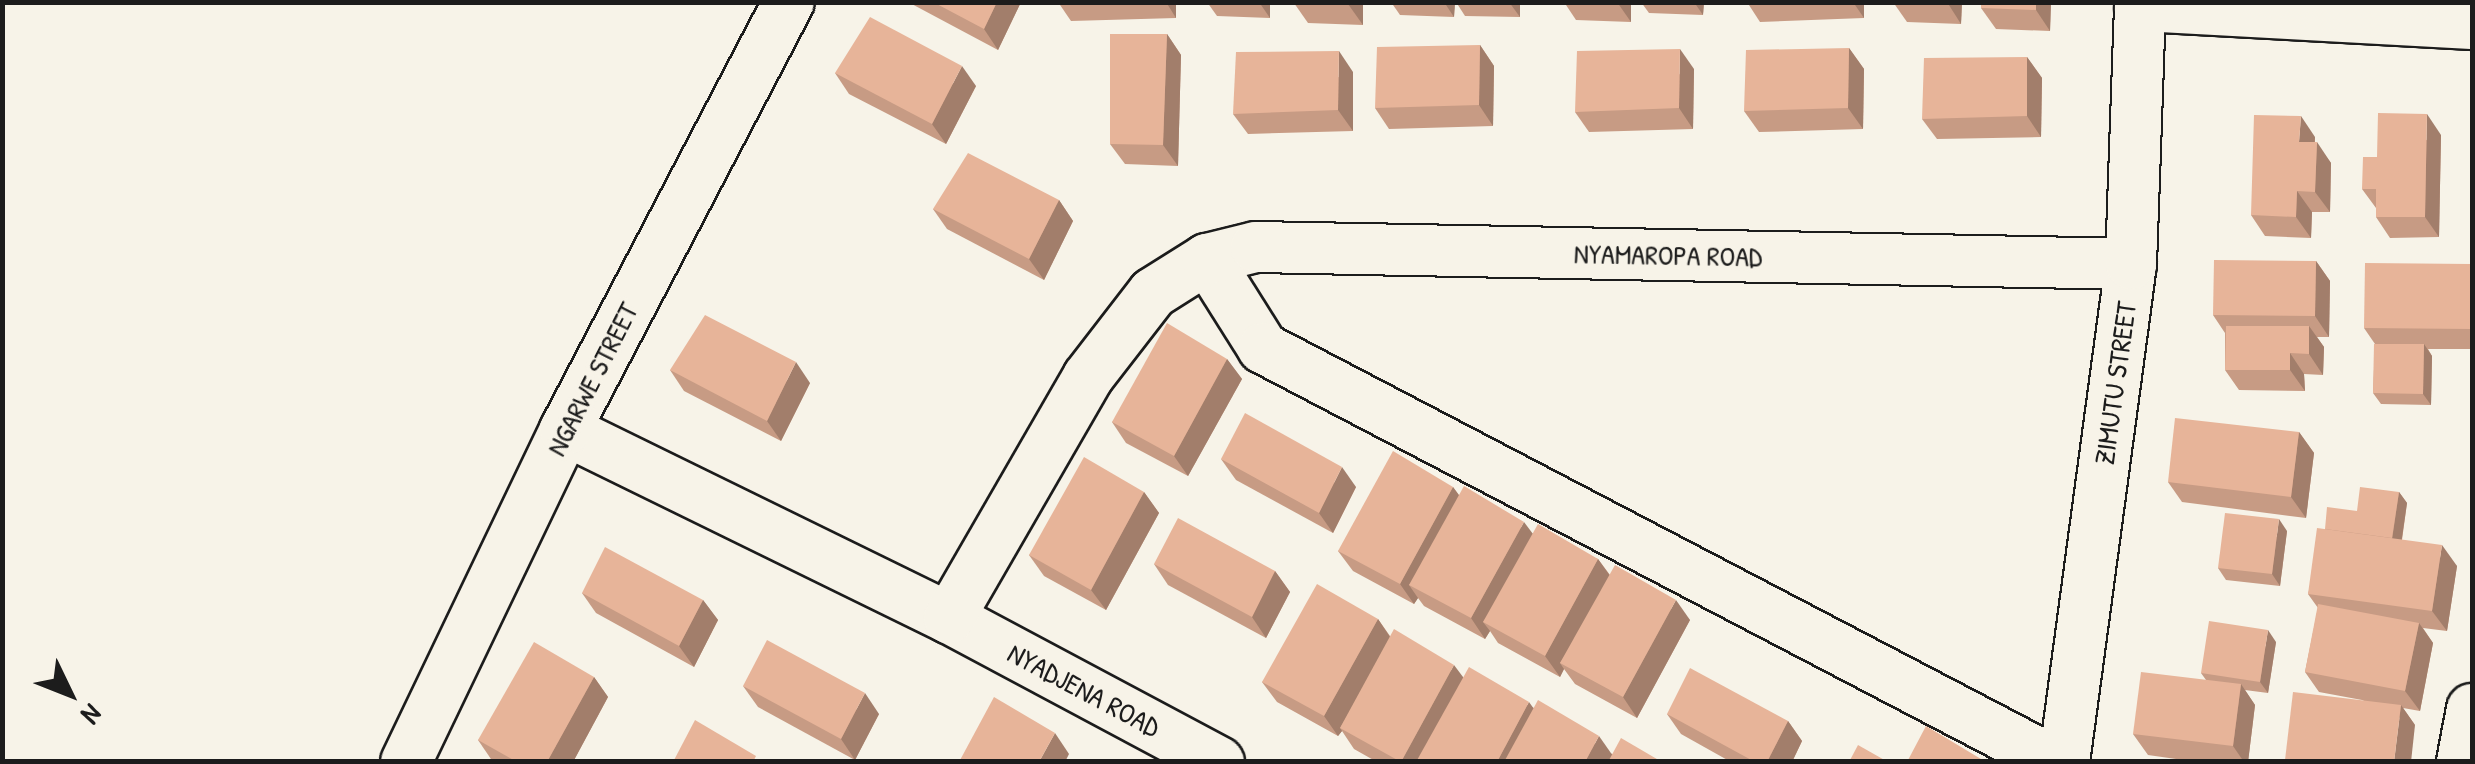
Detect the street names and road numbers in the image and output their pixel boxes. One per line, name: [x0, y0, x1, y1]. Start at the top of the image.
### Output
street label: NYAMAROPA ROAD: [1574, 237, 1762, 273]
street label: NGARWE STREET: [539, 297, 645, 461]
street label: ZIMUTU STREET: [2087, 299, 2143, 467]
street label: NYADJENA ROAD: [1002, 636, 1166, 744]

